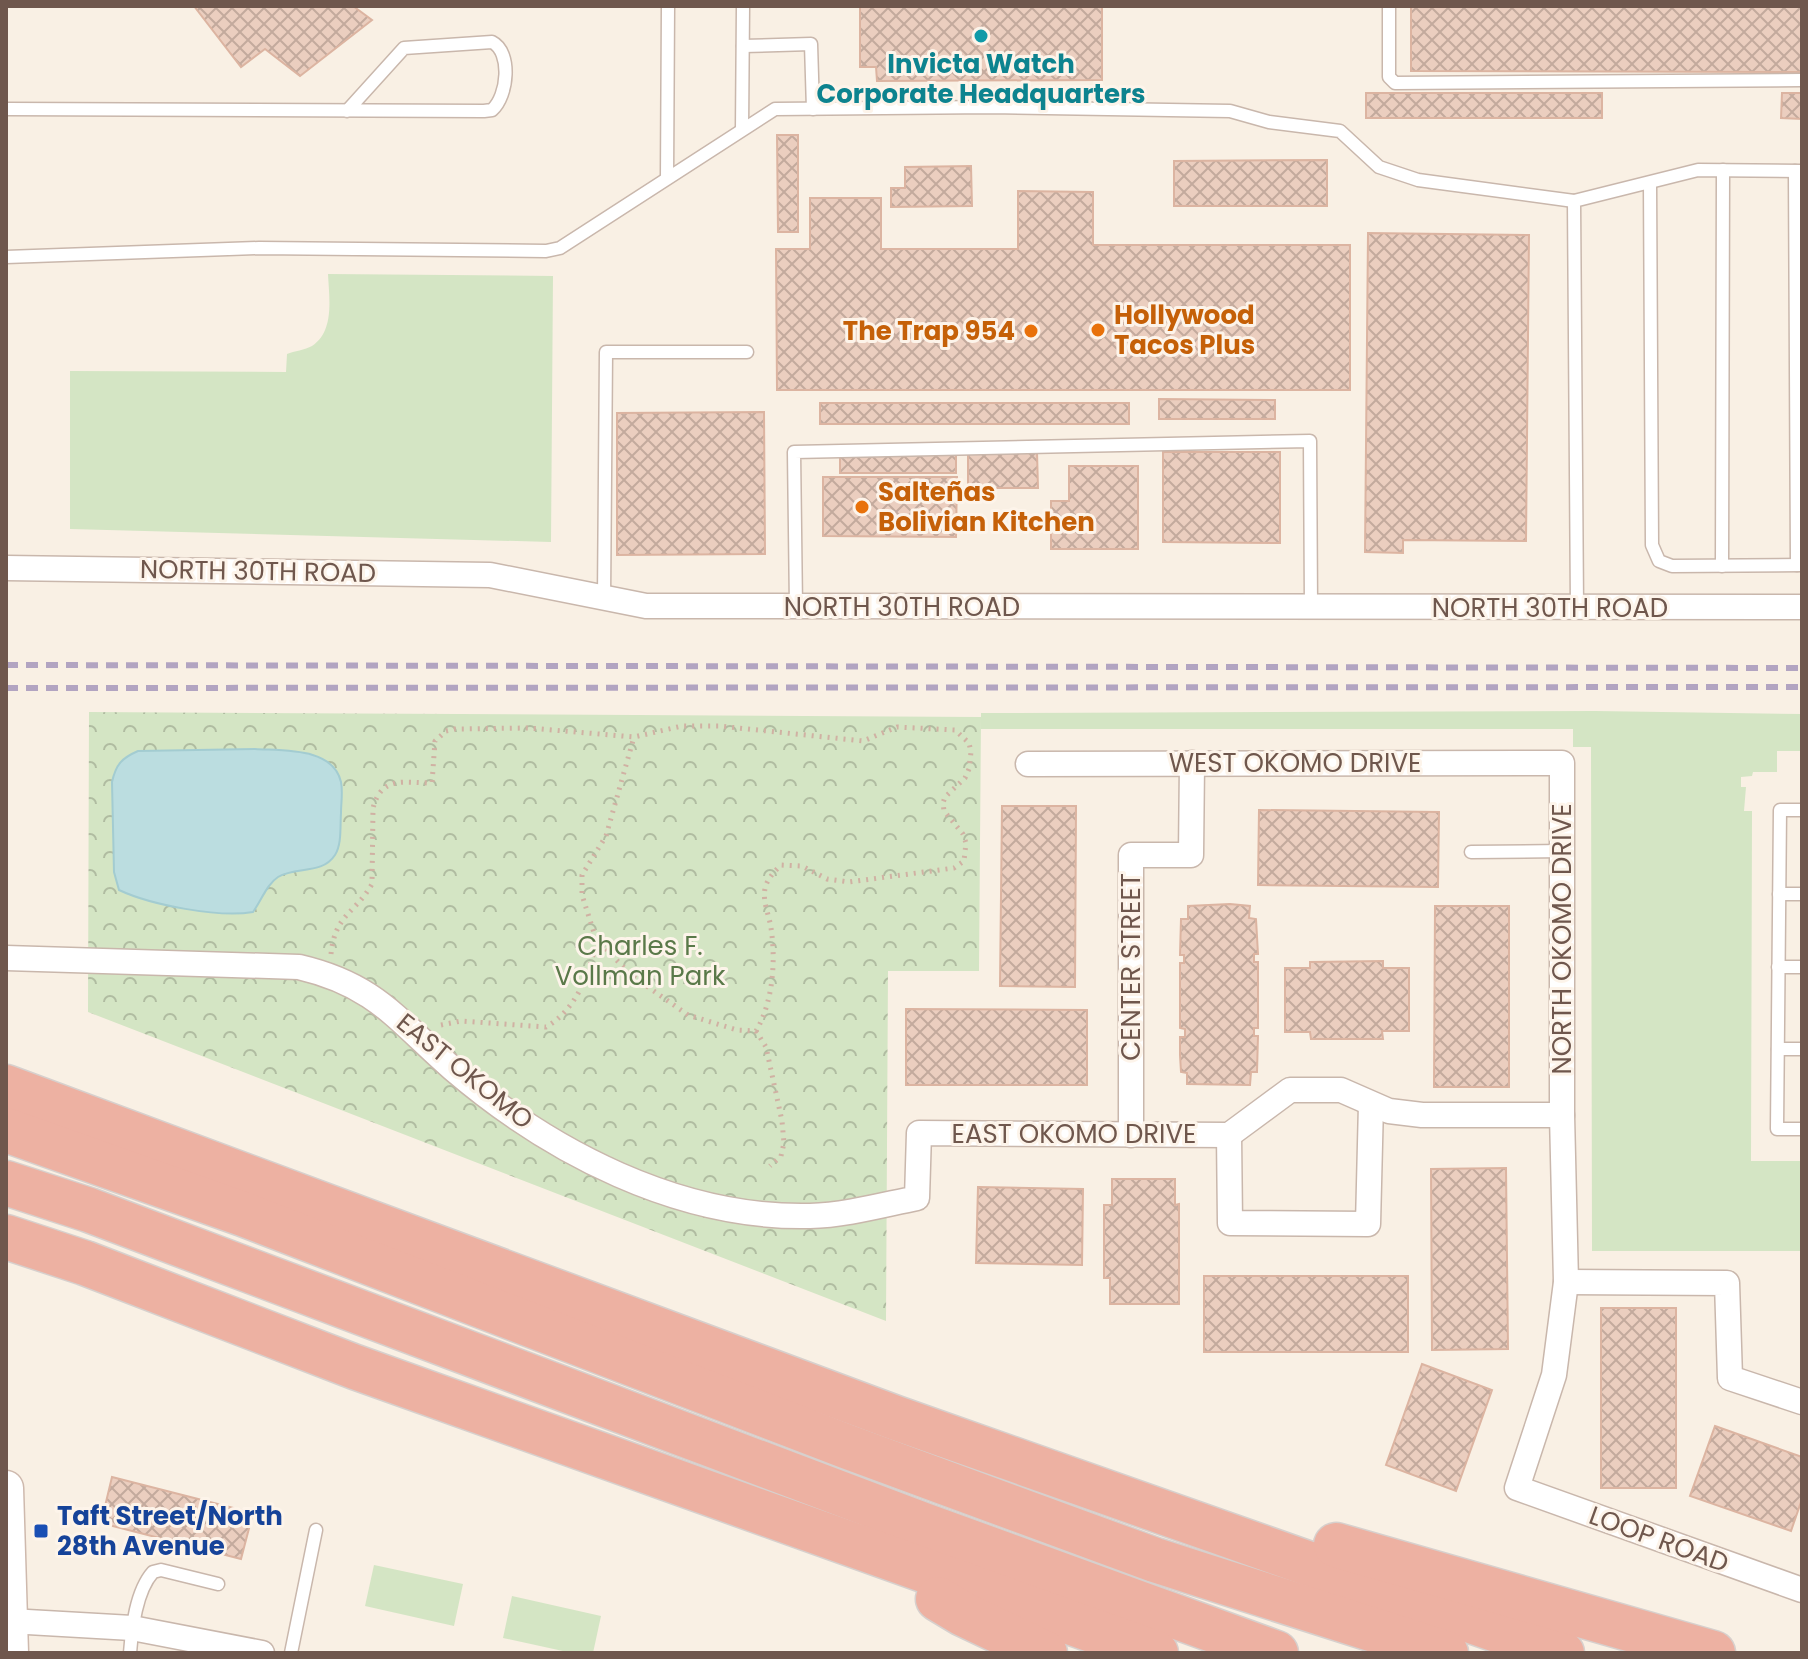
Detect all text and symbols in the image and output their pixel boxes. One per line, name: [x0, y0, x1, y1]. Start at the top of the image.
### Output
marker: Invicta Watch Corporate Headquarters: [972, 27, 990, 45]
place label: Invicta Watch Corporate Headquarters: [816, 46, 1146, 112]
place label: Hollywood Tacos Plus: [1114, 297, 1255, 363]
place label: The Trap 954: [843, 313, 1015, 349]
marker: Hollywood Tacos Plus: [1089, 321, 1107, 339]
marker: The Trap 954: [1022, 322, 1040, 340]
place label: Salteñas Bolivian Kitchen: [878, 474, 1095, 540]
marker: Salteñas Bolivian Kitchen: [853, 498, 871, 516]
street label: NORTH 30TH ROAD: [140, 551, 376, 591]
street label: NORTH 30TH ROAD: [784, 589, 1020, 625]
street label: NORTH 30TH ROAD: [1432, 590, 1668, 626]
street label: WEST OKOMO DRIVE: [1169, 745, 1421, 781]
street label: NORTH OKOMO DRIVE: [1544, 803, 1580, 1075]
street label: CENTER STREET: [1113, 873, 1149, 1061]
park label: Charles F. Vollman Park: [555, 928, 726, 994]
street label: EAST OKOMO: [389, 1005, 541, 1137]
street label: EAST OKOMO DRIVE: [952, 1116, 1196, 1152]
street label: LOOP ROAD: [1584, 1497, 1734, 1581]
place label: Taft Street/North 28th Avenue: [57, 1498, 283, 1564]
marker: Taft Street/North 28th Avenue: [32, 1522, 50, 1540]

